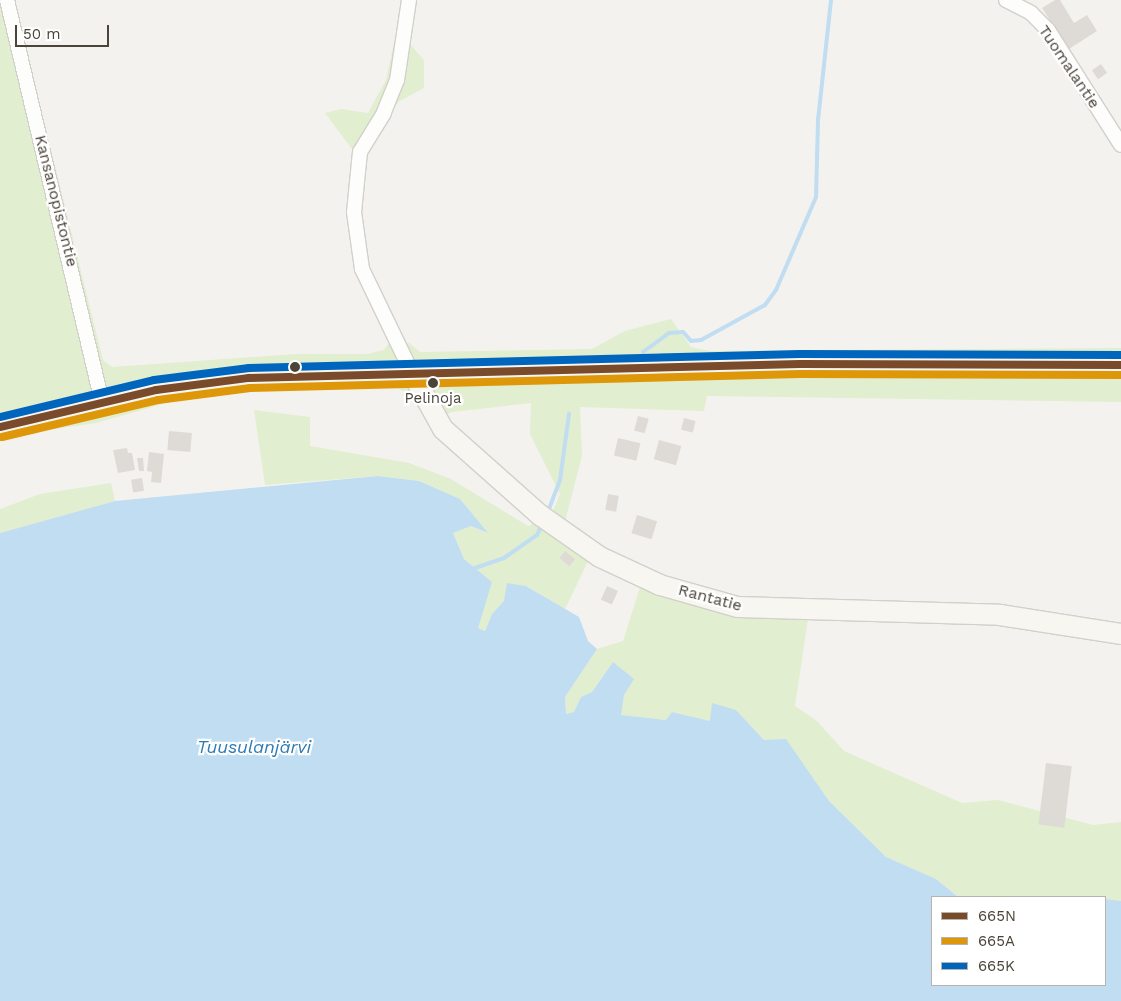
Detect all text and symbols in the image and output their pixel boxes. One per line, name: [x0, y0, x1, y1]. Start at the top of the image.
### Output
scale bar: [18, 15, 111, 47]
street label: Tuomalantie: [1034, 22, 1104, 112]
text: 50 m: [23, 25, 60, 43]
street label: Kansanopistontie: [30, 133, 82, 269]
unlabelled marker: [290, 362, 300, 372]
marker: Pelinoja: [428, 378, 438, 388]
place label: Pelinoja: [404, 390, 462, 408]
street label: Rantatie: [676, 580, 744, 616]
water label: Tuusulanjärvi: [197, 736, 311, 758]
legend: [931, 896, 1106, 986]
text: 665N: [978, 907, 1016, 925]
text: 665A: [978, 932, 1015, 950]
text: 665K: [978, 957, 1015, 975]

